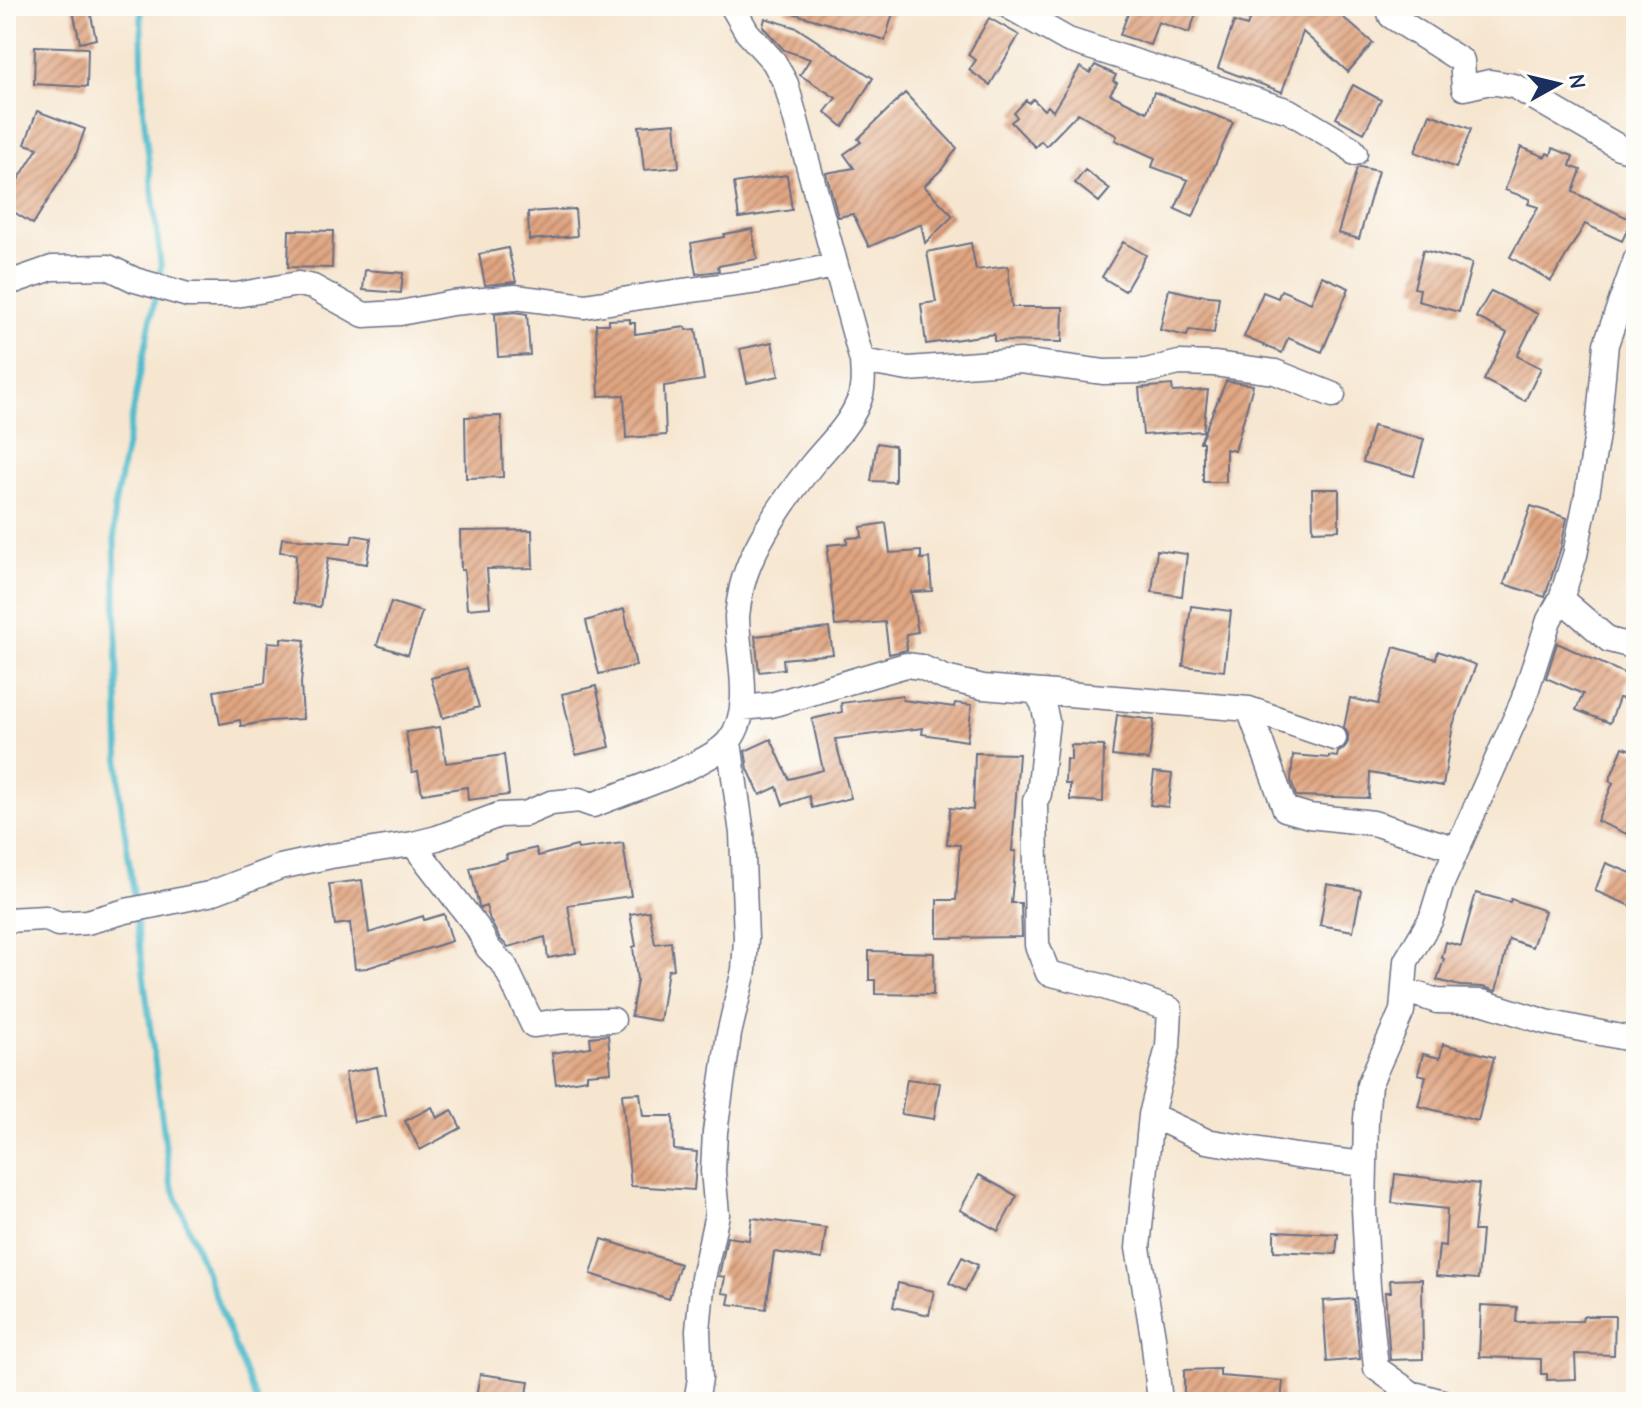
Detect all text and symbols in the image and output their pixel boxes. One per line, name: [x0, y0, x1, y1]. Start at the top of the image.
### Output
north arrow: [1518, 44, 1598, 124]
text: N: [1563, 72, 1591, 90]

